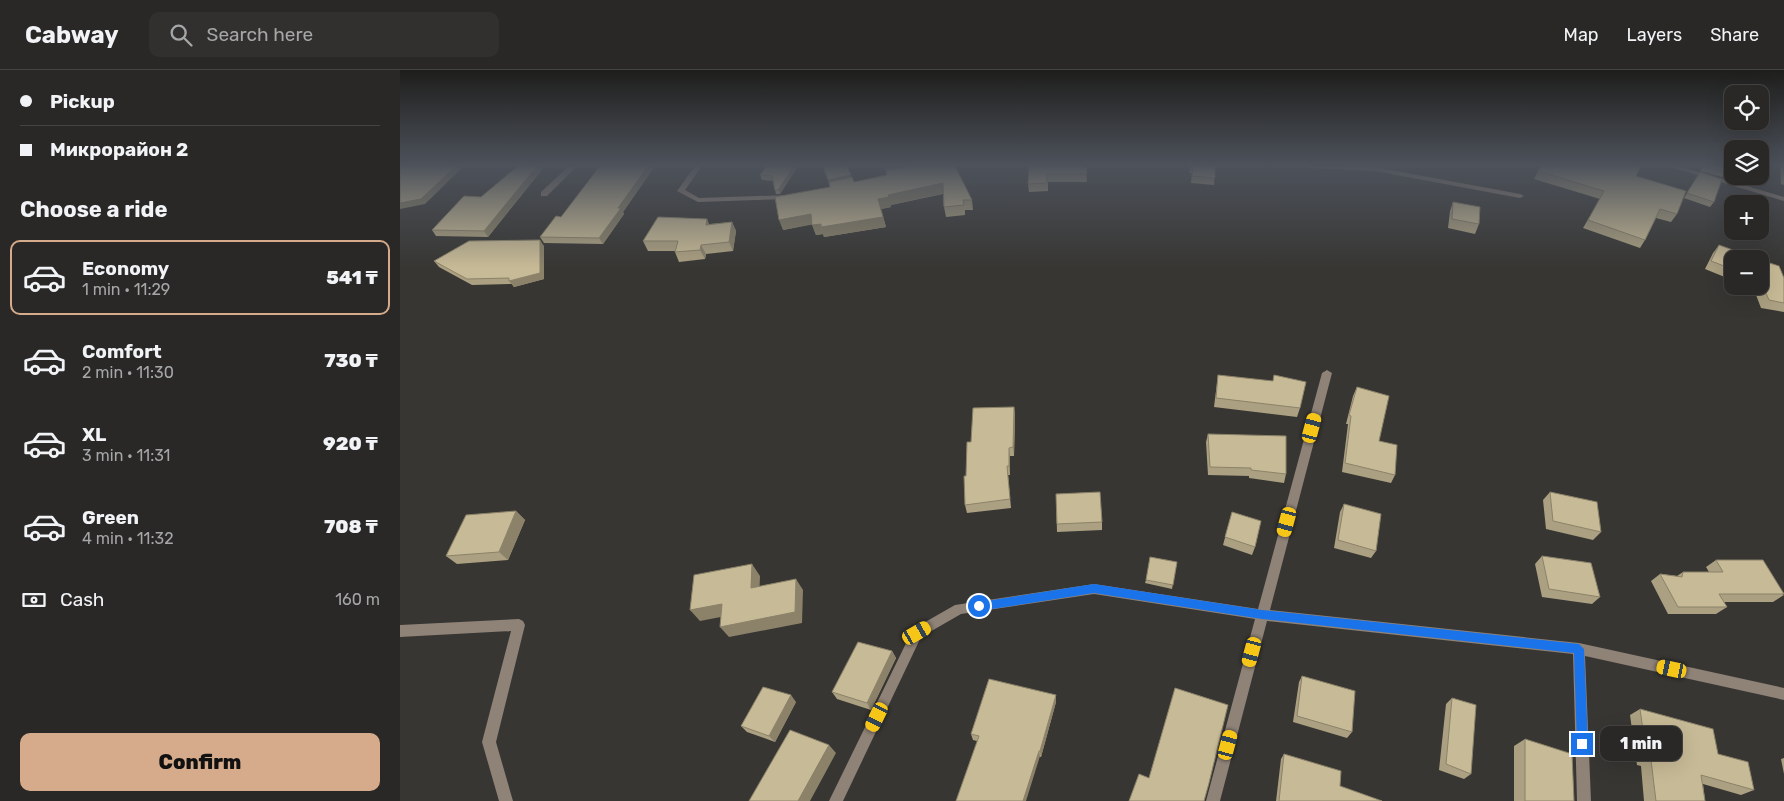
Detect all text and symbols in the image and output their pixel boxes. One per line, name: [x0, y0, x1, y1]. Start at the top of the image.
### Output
search box: [149, 12, 499, 57]
text: Cabway: [25, 21, 119, 49]
icon: search: [167, 21, 195, 49]
text: Search here: [207, 23, 313, 46]
text: Map: [1564, 24, 1599, 46]
text: Layers: [1627, 24, 1682, 46]
text: Share: [1710, 24, 1759, 46]
map controls: [1724, 85, 1769, 295]
button: locate: [1724, 85, 1769, 130]
text: Pickup: [50, 90, 115, 113]
text: Микрорайон 2: [50, 138, 188, 161]
button: layers: [1724, 140, 1769, 185]
button: +: [1724, 195, 1769, 240]
text: Choose a ride: [20, 196, 167, 223]
button: −: [1724, 250, 1769, 295]
icon: car: [22, 255, 67, 300]
text: Economy: [82, 257, 169, 280]
text: 541 ₸: [326, 266, 378, 289]
text: 1 min · 11:29: [82, 280, 170, 299]
icon: car: [22, 338, 67, 383]
text: Comfort: [82, 340, 162, 363]
text: 730 ₸: [324, 349, 378, 372]
text: 2 min · 11:30: [82, 363, 174, 382]
car: [1300, 412, 1323, 444]
icon: car: [22, 421, 67, 466]
text: XL: [82, 423, 106, 446]
text: 920 ₸: [323, 432, 378, 455]
text: 3 min · 11:31: [82, 446, 170, 465]
icon: car: [22, 504, 67, 549]
text: Green: [82, 506, 139, 529]
car: [1275, 506, 1298, 538]
text: 708 ₸: [324, 515, 378, 538]
text: 4 min · 11:32: [82, 529, 174, 548]
icon: cash: [20, 586, 48, 614]
text: Cash: [60, 588, 104, 611]
text: 160 m: [335, 590, 380, 609]
route start: [968, 595, 990, 617]
car: [900, 619, 933, 647]
car: [1240, 636, 1263, 668]
car: [1655, 659, 1688, 679]
car: [863, 700, 890, 734]
callout: 1 min: [1600, 726, 1682, 762]
car: [1216, 729, 1239, 761]
button: Confirm: [20, 733, 380, 791]
route end: [1571, 733, 1593, 755]
text: 1 min: [1620, 734, 1662, 753]

